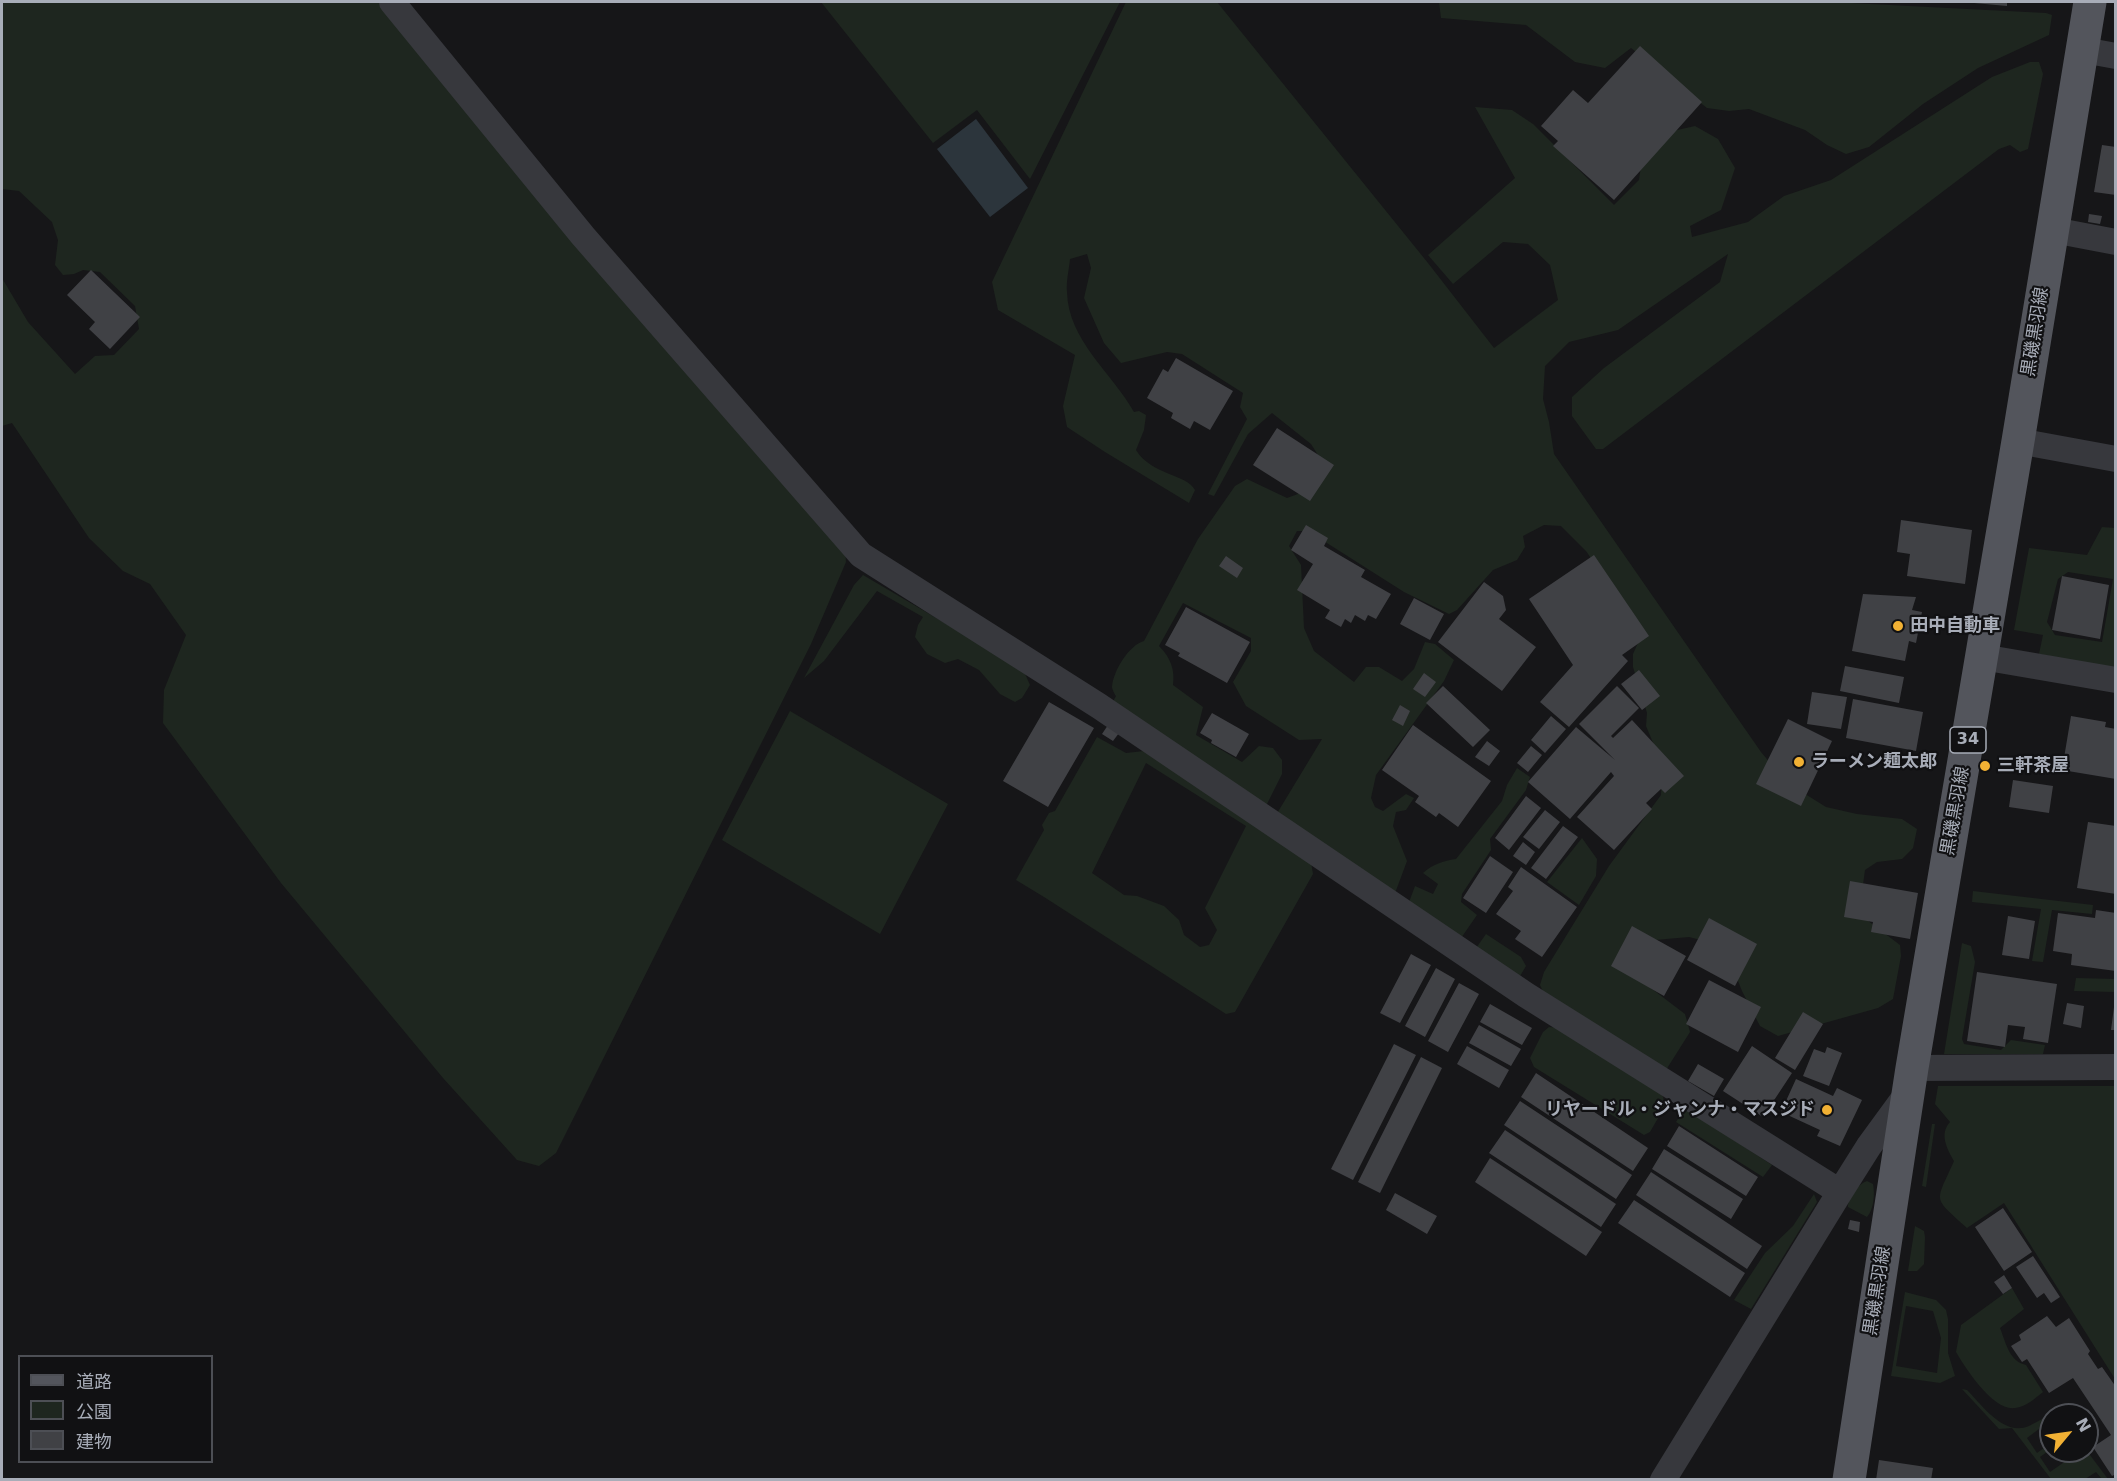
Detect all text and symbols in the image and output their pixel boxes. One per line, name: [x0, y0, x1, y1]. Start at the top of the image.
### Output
street label: 黒磯黒羽線: [2018, 286, 2054, 378]
place label: 田中自動車: [1910, 615, 2000, 637]
marker: 田中自動車: [1891, 619, 1905, 633]
road number: 34: [1950, 727, 1986, 753]
place label: ラーメン麺太郎: [1811, 751, 1937, 773]
marker: ラーメン麺太郎: [1792, 755, 1806, 769]
place label: 三軒茶屋: [1997, 755, 2069, 777]
marker: 三軒茶屋: [1978, 759, 1992, 773]
street label: 黒磯黒羽線: [1938, 765, 1974, 857]
place label: リヤードル・ジャンナ・マスジド: [1545, 1099, 1815, 1121]
marker: リヤードル・ジャンナ・マスジド: [1820, 1103, 1834, 1117]
street label: 黒磯黒羽線: [1860, 1245, 1896, 1337]
legend: [18, 1355, 213, 1463]
text: 道路: [76, 1371, 112, 1392]
text: 公園: [76, 1401, 112, 1422]
north arrow: [2039, 1403, 2099, 1463]
text: N: [2072, 1415, 2095, 1435]
text: 建物: [76, 1431, 112, 1452]

